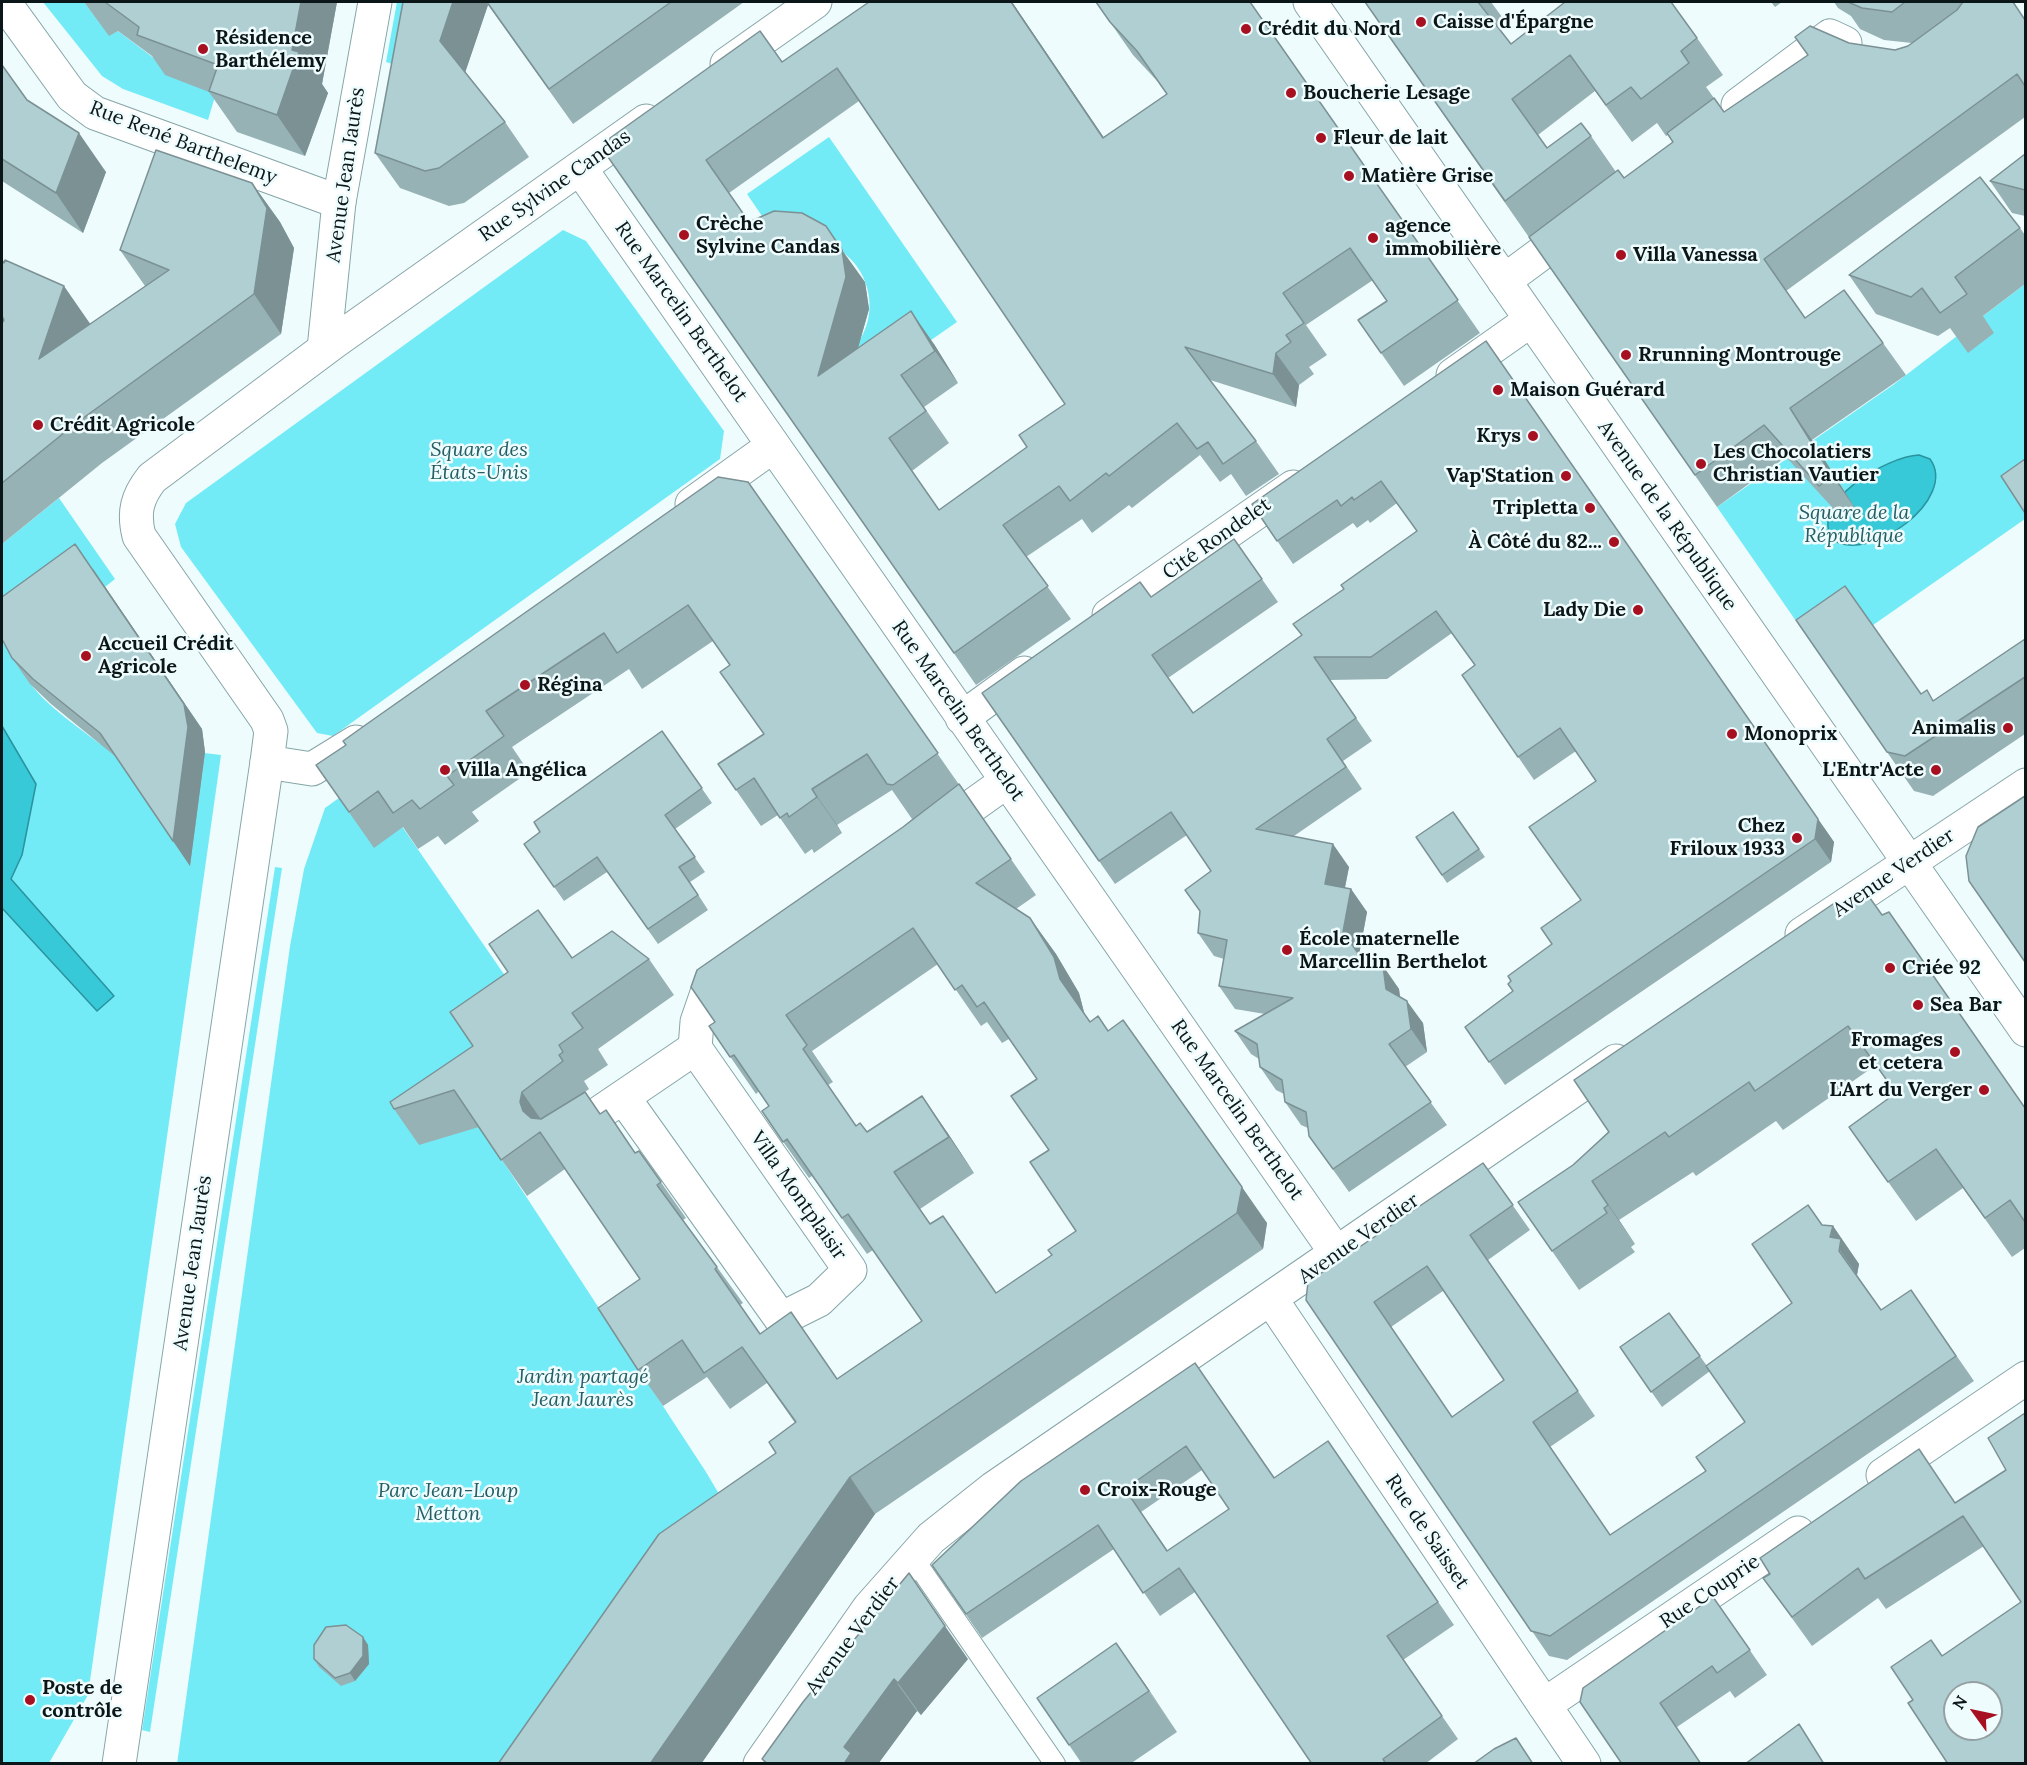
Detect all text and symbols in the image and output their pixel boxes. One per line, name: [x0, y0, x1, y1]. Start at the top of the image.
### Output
place label: Caisse d'Épargne: [1433, 10, 1594, 34]
marker: Caisse d'Épargne: [1414, 15, 1428, 29]
place label: Crédit du Nord: [1258, 17, 1401, 41]
marker: Crédit du Nord: [1239, 22, 1253, 36]
place label: Résidence Barthélemy: [215, 26, 326, 73]
marker: Résidence Barthélemy: [196, 42, 210, 56]
place label: Boucherie Lesage: [1303, 81, 1470, 105]
street label: Avenue Jean Jaurès: [322, 86, 370, 264]
marker: Boucherie Lesage: [1284, 86, 1298, 100]
street label: Rue René Barthelemy: [86, 96, 280, 190]
street label: Rue Sylvine Candas: [475, 125, 635, 247]
place label: Fleur de lait: [1333, 126, 1448, 150]
marker: Fleur de lait: [1314, 131, 1328, 145]
place label: Matière Grise: [1361, 164, 1493, 188]
marker: Matière Grise: [1342, 169, 1356, 183]
place label: Crèche Sylvine Candas: [696, 212, 840, 259]
place label: agence immobilière: [1385, 214, 1501, 261]
street label: Rue Marcelin Berthelot: [609, 217, 753, 407]
marker: Crèche Sylvine Candas: [677, 228, 691, 242]
marker: agence immobilière: [1366, 231, 1380, 245]
place label: Villa Vanessa: [1633, 243, 1758, 267]
marker: Villa Vanessa: [1614, 248, 1628, 262]
place label: Rrunning Montrouge: [1638, 343, 1841, 367]
marker: Rrunning Montrouge: [1619, 348, 1633, 362]
place label: Maison Guérard: [1510, 378, 1665, 402]
marker: Maison Guérard: [1491, 383, 1505, 397]
place label: Crédit Agricole: [50, 413, 195, 437]
street label: Avenue de la République: [1592, 416, 1742, 616]
marker: Crédit Agricole: [31, 418, 45, 432]
place label: Krys: [1476, 424, 1521, 448]
marker: Krys: [1526, 429, 1540, 443]
park label: Square des États-Unis: [430, 438, 528, 485]
place label: Les Chocolatiers Christian Vautier: [1713, 440, 1879, 487]
marker: Les Chocolatiers Christian Vautier: [1694, 457, 1708, 471]
place label: Vap'Station: [1446, 464, 1554, 488]
marker: Vap'Station: [1559, 469, 1573, 483]
street label: Cité Rondelet: [1158, 493, 1276, 585]
place label: Tripletta: [1493, 496, 1578, 520]
marker: Tripletta: [1583, 501, 1597, 515]
park label: Square de la République: [1799, 501, 1909, 548]
place label: À Côté du 82...: [1468, 530, 1602, 554]
marker: À Côté du 82...: [1607, 535, 1621, 549]
place label: Lady Die: [1543, 598, 1626, 622]
marker: Lady Die: [1631, 603, 1645, 617]
street label: Rue Marcelin Berthelot: [886, 616, 1030, 806]
place label: Accueil Crédit Agricole: [98, 632, 234, 679]
marker: Accueil Crédit Agricole: [79, 649, 93, 663]
place label: Régina: [537, 673, 602, 697]
marker: Régina: [518, 678, 532, 692]
place label: Animalis: [1912, 716, 1996, 740]
marker: Animalis: [2001, 721, 2015, 735]
place label: Monoprix: [1744, 722, 1837, 746]
marker: Monoprix: [1725, 727, 1739, 741]
place label: Villa Angélica: [457, 758, 587, 782]
place label: L'Entr'Acte: [1822, 758, 1924, 782]
marker: Villa Angélica: [438, 763, 452, 777]
marker: L'Entr'Acte: [1929, 763, 1943, 777]
place label: Chez Friloux 1933: [1670, 814, 1785, 861]
street label: Avenue Verdier: [1828, 823, 1960, 923]
marker: Chez Friloux 1933: [1790, 831, 1804, 845]
place label: École maternelle Marcellin Berthelot: [1299, 927, 1487, 974]
marker: École maternelle Marcellin Berthelot: [1280, 943, 1294, 957]
place label: Criée 92: [1902, 956, 1981, 980]
marker: Criée 92: [1883, 961, 1897, 975]
place label: Sea Bar: [1930, 993, 2002, 1017]
marker: Sea Bar: [1911, 998, 1925, 1012]
street label: Rue Marcelin Berthelot: [1165, 1015, 1309, 1205]
place label: Fromages et cetera: [1851, 1028, 1943, 1075]
marker: Fromages et cetera: [1948, 1045, 1962, 1059]
place label: L'Art du Verger: [1829, 1078, 1972, 1102]
marker: L'Art du Verger: [1977, 1083, 1991, 1097]
street label: Villa Montplaisir: [745, 1127, 851, 1265]
street label: Avenue Jean Jaurès: [169, 1174, 217, 1352]
street label: Avenue Verdier: [1294, 1188, 1424, 1290]
park label: Jardin partagé Jean Jaurès: [517, 1365, 649, 1412]
street label: Rue de Saisset: [1380, 1470, 1474, 1594]
place label: Croix-Rouge: [1097, 1478, 1216, 1502]
park label: Parc Jean-Loup Metton: [378, 1479, 518, 1526]
marker: Croix-Rouge: [1078, 1483, 1092, 1497]
street label: Rue Couprie: [1656, 1550, 1764, 1634]
street label: Avenue Verdier: [801, 1572, 905, 1700]
place label: Poste de contrôle: [42, 1676, 122, 1723]
north arrow: [1943, 1681, 2003, 1741]
text: N: [1948, 1692, 1971, 1713]
marker: Poste de contrôle: [23, 1693, 37, 1707]

